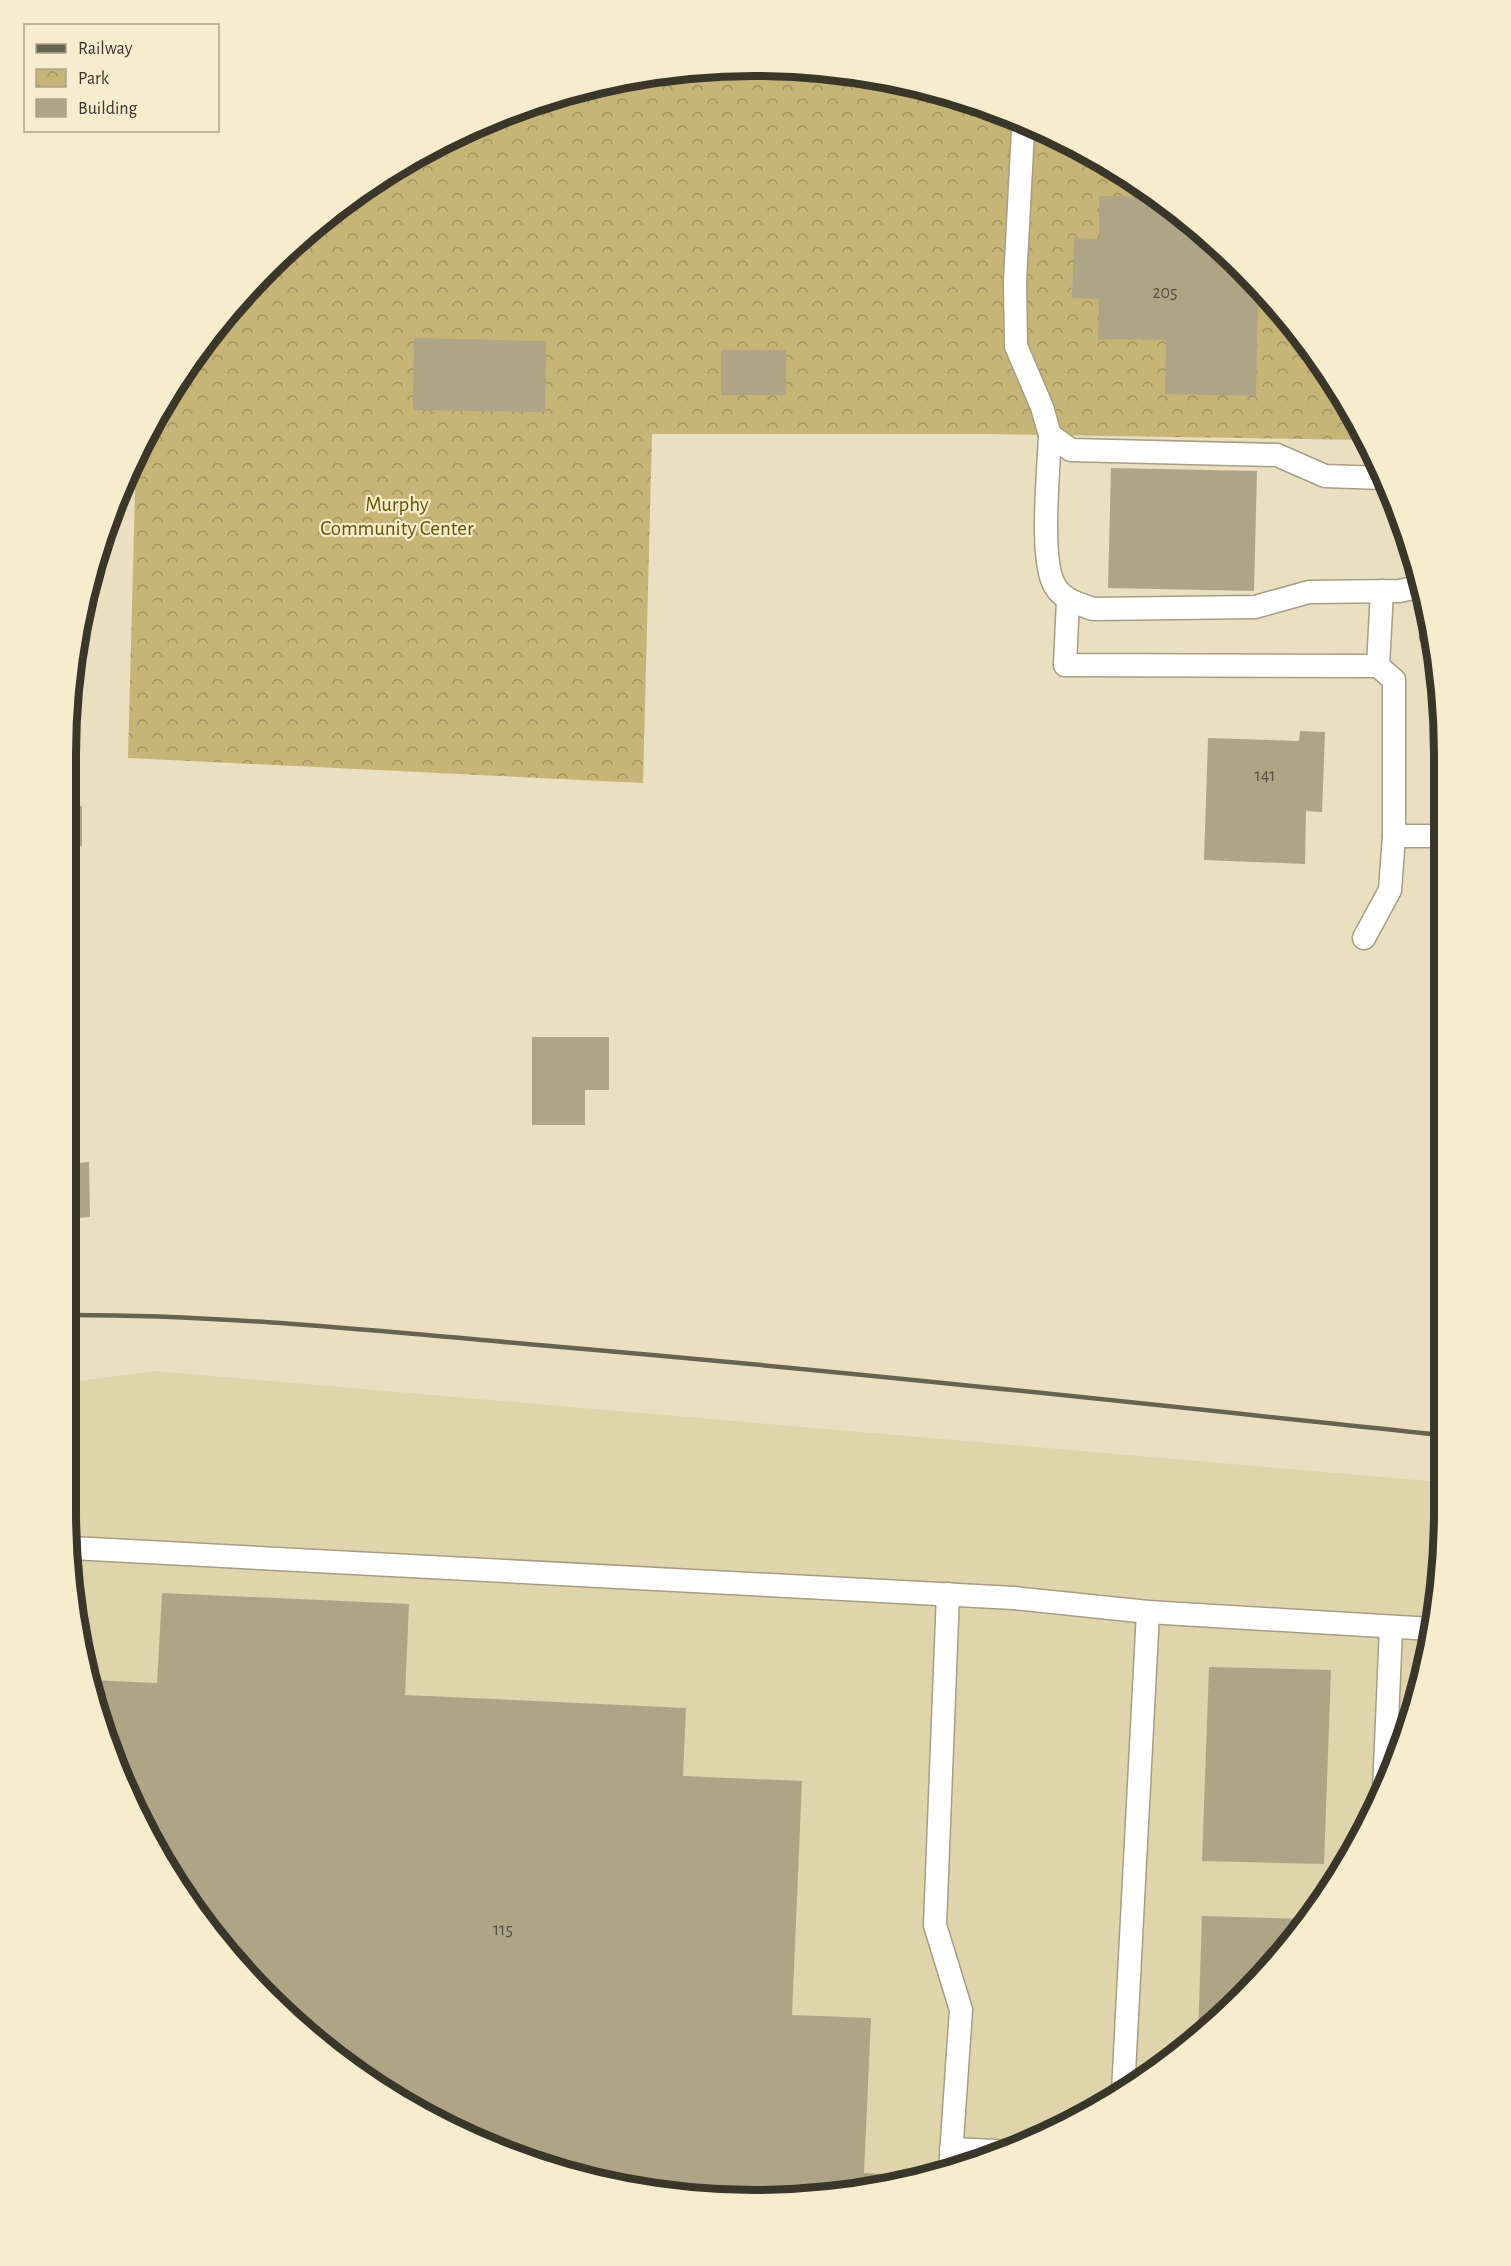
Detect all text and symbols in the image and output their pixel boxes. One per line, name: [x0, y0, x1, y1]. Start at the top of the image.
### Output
legend: [24, 24, 219, 132]
text: Railway: [78, 40, 133, 58]
text: Park: [78, 70, 110, 88]
text: Building: [78, 100, 138, 118]
house number: 205: [1152, 284, 1178, 302]
park label: Murphy Community Center: [320, 494, 474, 539]
house number: 141: [1254, 767, 1276, 785]
house number: 115: [493, 1921, 513, 1939]

